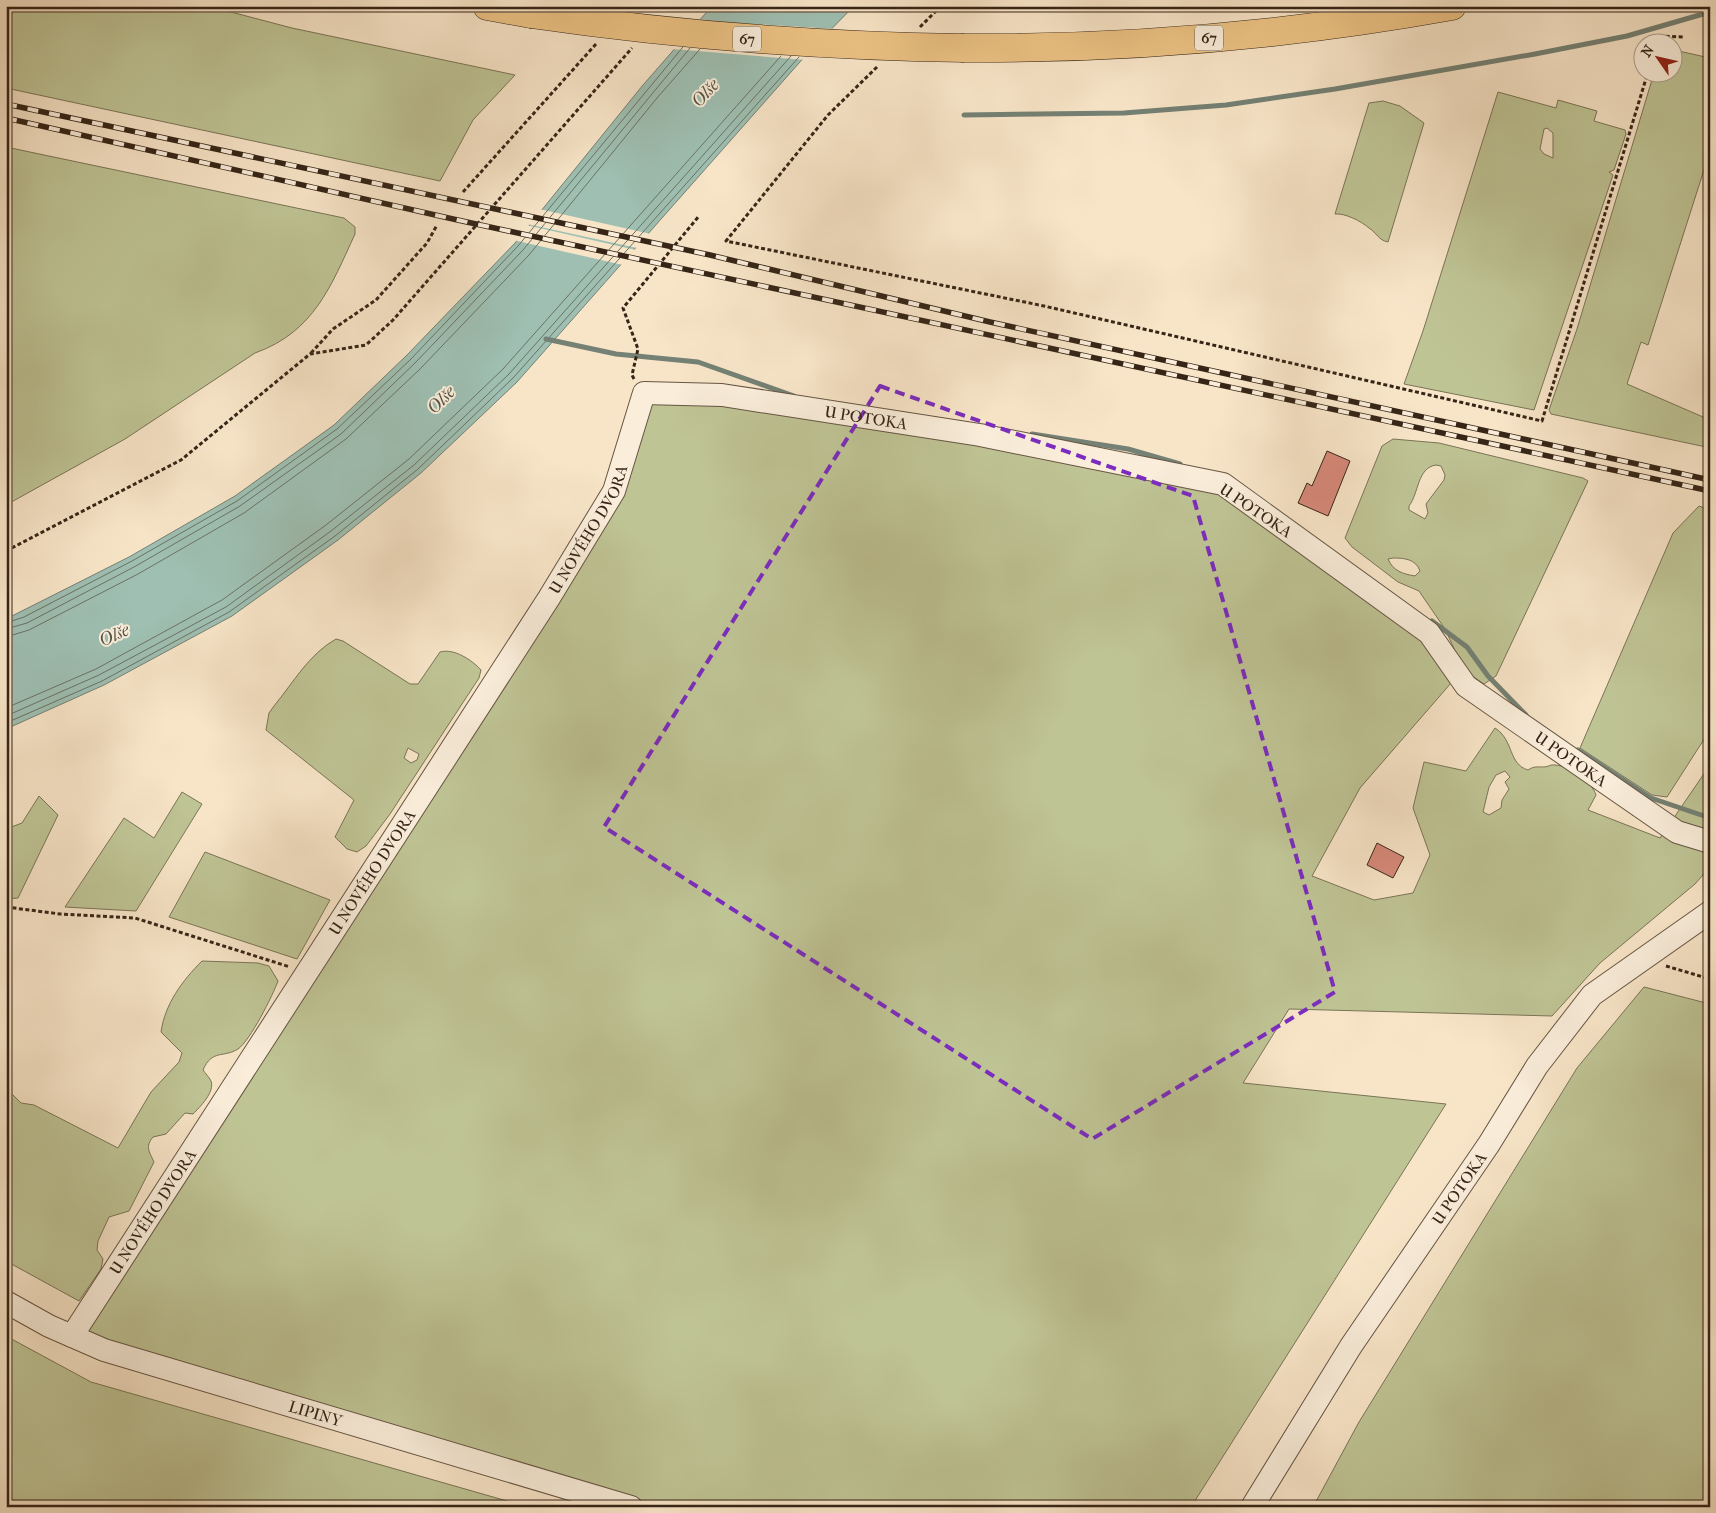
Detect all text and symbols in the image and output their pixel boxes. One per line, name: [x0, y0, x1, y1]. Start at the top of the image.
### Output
road number: 67: [733, 26, 761, 52]
road number: 67: [1195, 26, 1223, 50]
north arrow: [1634, 32, 1684, 82]
text: N: [1638, 42, 1658, 60]
water label: Olše: [687, 74, 724, 112]
water label: Olše: [423, 381, 460, 419]
street label: U POTOKA: [823, 402, 909, 434]
street label: U NOVÉHO DVORA: [545, 462, 632, 598]
street label: U POTOKA: [1216, 479, 1296, 542]
water label: Olše: [96, 619, 133, 651]
street label: U POTOKA: [1531, 728, 1611, 791]
street label: U NOVÉHO DVORA: [325, 806, 420, 939]
street label: U NOVÉHO DVORA: [105, 1145, 201, 1278]
street label: U POTOKA: [1428, 1148, 1491, 1228]
street label: LIPINY: [286, 1397, 346, 1431]

